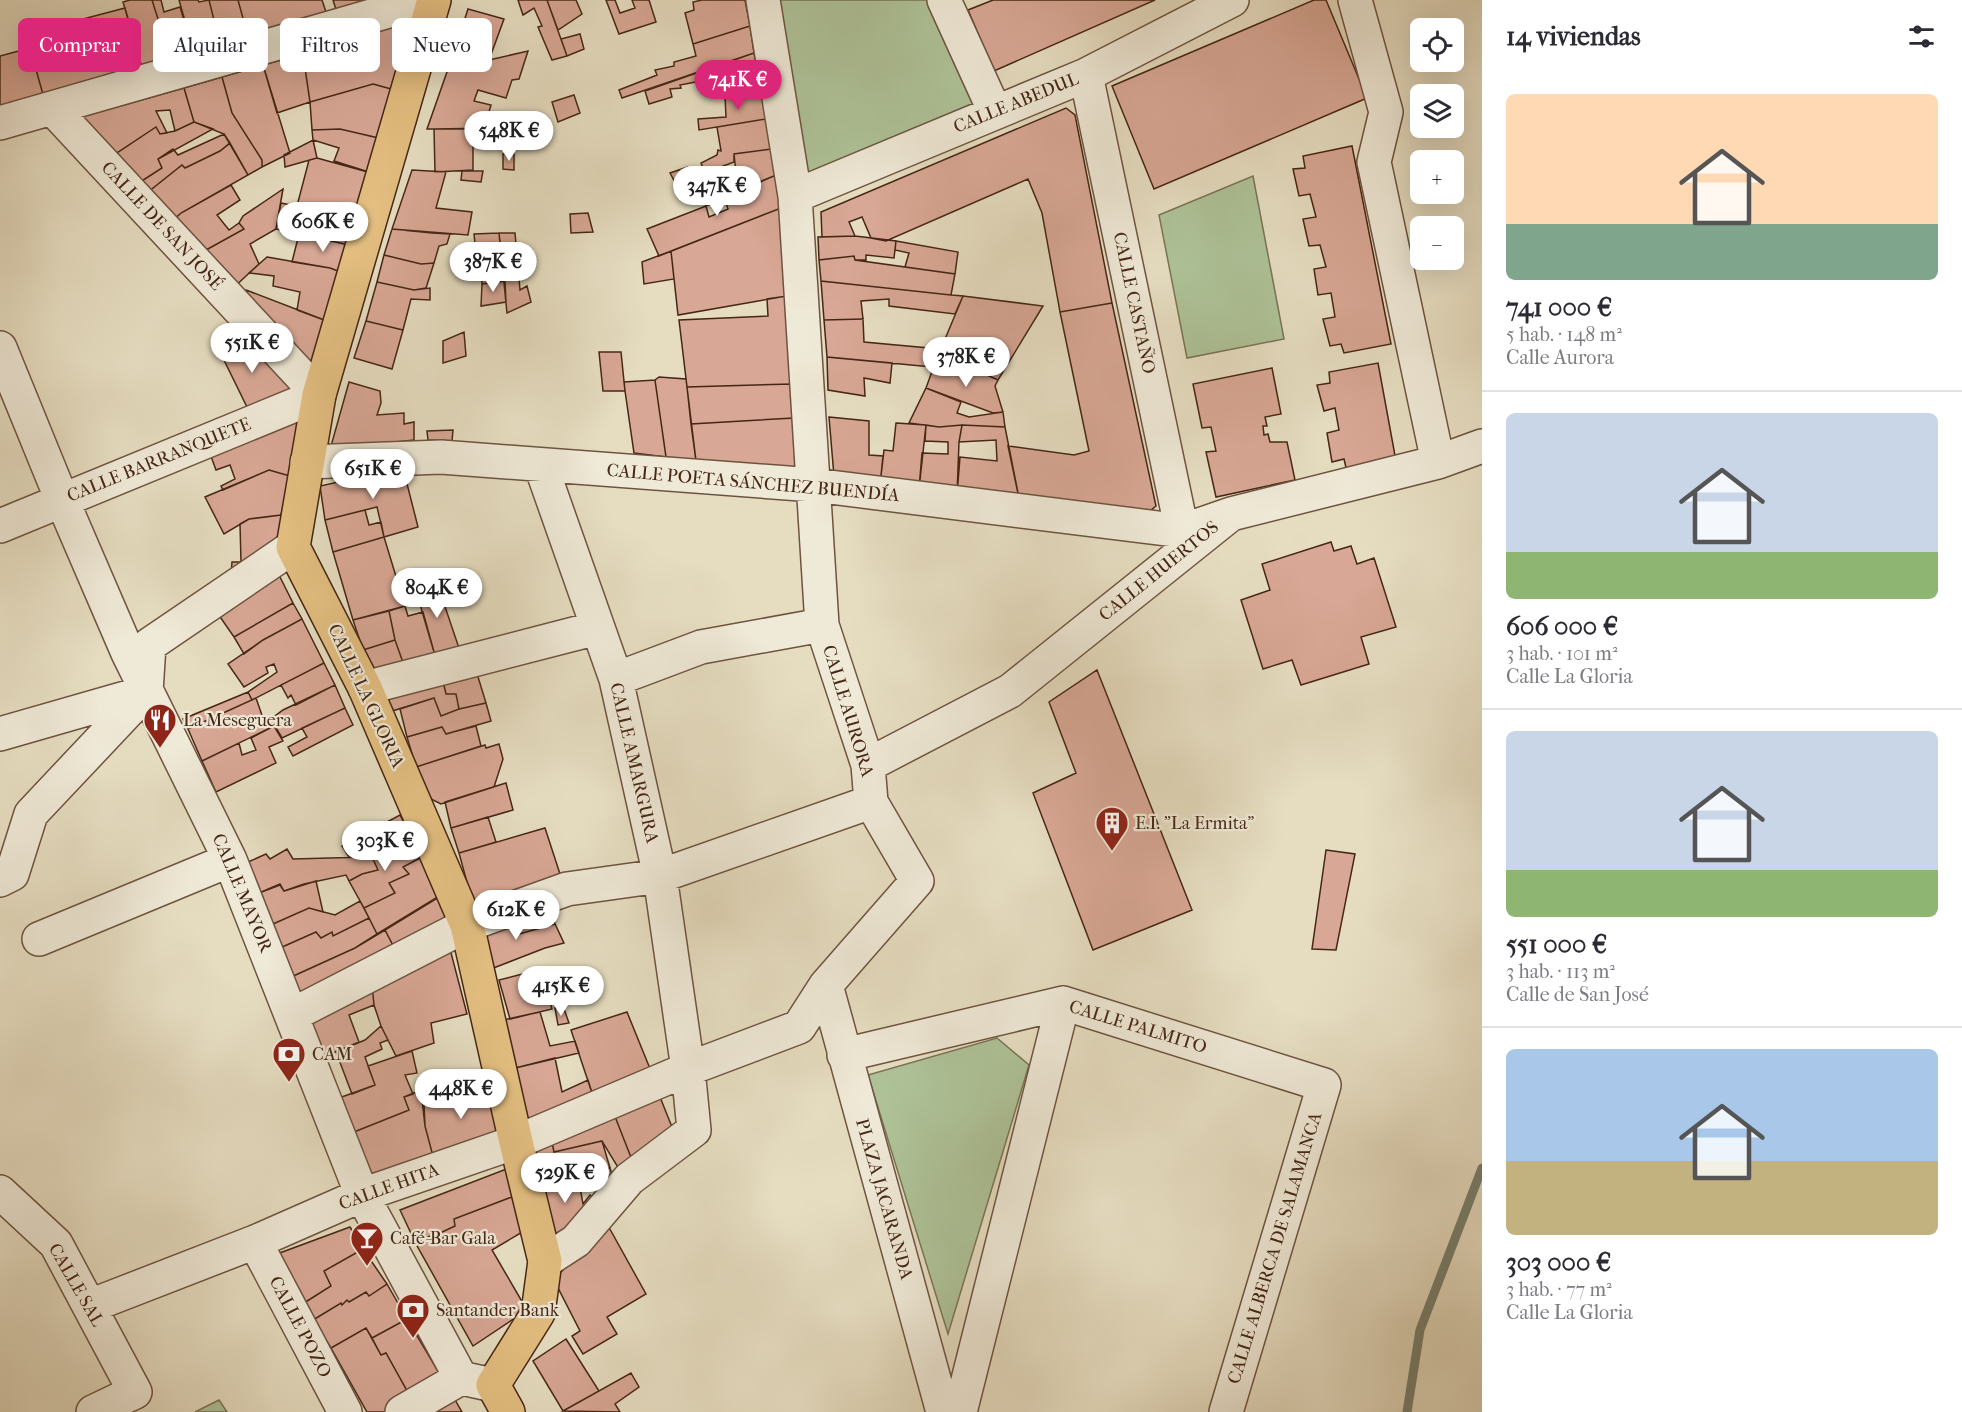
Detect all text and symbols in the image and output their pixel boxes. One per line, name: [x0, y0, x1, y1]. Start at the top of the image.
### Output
chip: Comprar: [18, 18, 141, 72]
chip: Alquilar: [153, 18, 268, 72]
chip: Filtros: [280, 18, 380, 72]
chip: Nuevo: [392, 18, 492, 72]
map controls: [1410, 18, 1464, 270]
button: locate: [1410, 18, 1464, 72]
icon: filters: [1905, 20, 1938, 53]
text: 14 viviendas: [1506, 21, 1641, 52]
pin: 741K €: [689, 60, 787, 111]
text: 741K €: [709, 68, 767, 91]
street label: CALLE ABEDUL: [950, 68, 1082, 138]
button: layers: [1410, 84, 1464, 138]
pin: 548K €: [460, 111, 558, 162]
text: 548K €: [478, 119, 540, 142]
icon: home: [1668, 133, 1776, 241]
button: +: [1410, 150, 1464, 204]
street label: CALLE DE SAN JOSÉ: [97, 157, 228, 295]
pin: 347K €: [668, 166, 766, 217]
text: 347K €: [687, 174, 747, 197]
pin: 606K €: [274, 202, 372, 253]
text: 606K €: [291, 210, 355, 233]
button: −: [1410, 216, 1464, 270]
street label: CALLE CASTAÑO: [1109, 230, 1160, 376]
pin: 387K €: [444, 242, 542, 293]
text: 387K €: [464, 250, 522, 273]
text: 741 000 €: [1506, 292, 1612, 323]
pin: 551K €: [203, 323, 301, 374]
text: 5 hab. · 148 m²: [1506, 323, 1622, 346]
text: 551K €: [224, 331, 280, 354]
pin: 378K €: [917, 337, 1015, 388]
text: 378K €: [937, 345, 995, 368]
text: Calle Aurora: [1506, 346, 1614, 369]
street label: CALLE BARRANQUETE: [64, 413, 254, 507]
pin: 651K €: [324, 449, 422, 500]
icon: home: [1668, 452, 1776, 560]
text: 651K €: [344, 457, 402, 480]
street label: CALLE POETA SÁNCHEZ BUENDÍA: [606, 459, 901, 506]
street label: CALLE HUERTOS: [1095, 516, 1223, 626]
pin: 804K €: [388, 568, 486, 619]
text: 804K €: [405, 576, 469, 599]
text: 606 000 €: [1506, 611, 1618, 642]
street label: CALLE LA GLORIA: [323, 621, 409, 772]
text: 3 hab. · 101 m²: [1506, 642, 1618, 665]
street label: CALLE AURORA: [818, 643, 878, 780]
text: Calle La Gloria: [1506, 665, 1633, 688]
street label: CALLE AMARGURA: [605, 681, 663, 846]
restaurant icon: La Meseguera: [142, 702, 178, 749]
place label: La Meseguera: [183, 710, 292, 731]
icon: home: [1668, 770, 1776, 878]
building icon: E.I. "La Ermita": [1094, 805, 1130, 852]
place label: E.I. "La Ermita": [1135, 813, 1254, 834]
pin: 303K €: [336, 821, 434, 872]
text: 303K €: [356, 829, 414, 852]
street label: CALLE MAYOR: [208, 831, 277, 956]
pin: 612K €: [467, 890, 565, 941]
text: 612K €: [487, 898, 545, 921]
text: 551 000 €: [1506, 929, 1607, 960]
text: 3 hab. · 113 m²: [1506, 960, 1615, 983]
pin: 415K €: [512, 966, 610, 1017]
text: 415K €: [532, 974, 590, 997]
text: Calle de San José: [1506, 983, 1649, 1006]
street label: CALLE PALMITO: [1067, 996, 1209, 1058]
bank icon: CAM: [271, 1036, 307, 1083]
place label: CAM: [312, 1044, 352, 1065]
pin: 448K €: [412, 1069, 510, 1120]
text: 448K €: [429, 1077, 493, 1100]
icon: home: [1668, 1088, 1776, 1196]
street label: CALLE ALBERCA DE SALAMANCA: [1224, 1109, 1327, 1386]
street label: PLAZA JACARANDA: [851, 1116, 917, 1282]
pin: 529K €: [516, 1153, 614, 1204]
street label: CALLE HITA: [336, 1159, 442, 1215]
text: 529K €: [535, 1161, 595, 1184]
bar icon: Café-Bar Gala: [349, 1220, 385, 1267]
place label: Café-Bar Gala: [390, 1228, 496, 1249]
street label: CALLE SAL: [44, 1240, 108, 1330]
text: 303 000 €: [1506, 1247, 1611, 1278]
street label: CALLE POZO: [264, 1273, 336, 1381]
text: 3 hab. · 77 m²: [1506, 1278, 1612, 1301]
bank icon: Santander Bank: [395, 1292, 431, 1339]
place label: Santander Bank: [436, 1300, 560, 1321]
text: Calle La Gloria: [1506, 1301, 1633, 1324]

